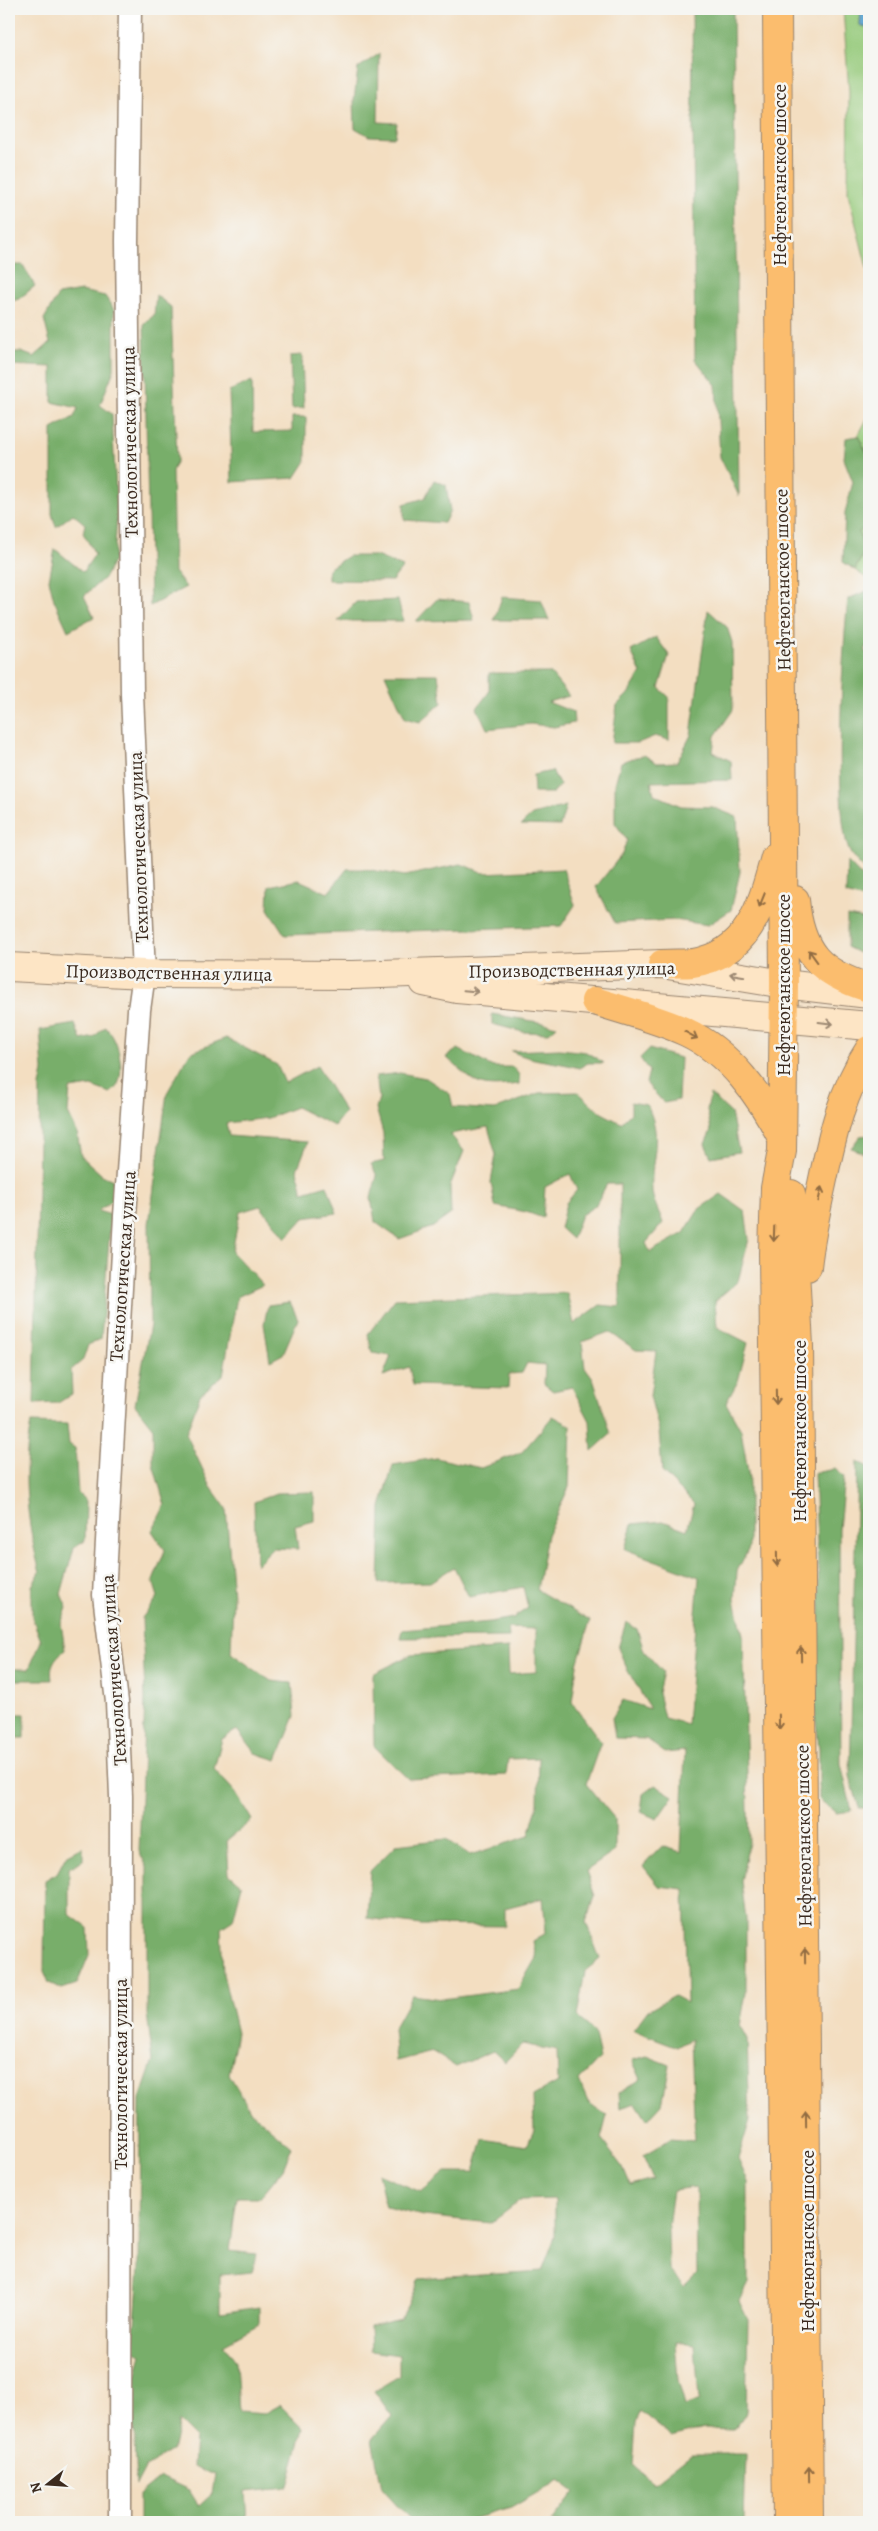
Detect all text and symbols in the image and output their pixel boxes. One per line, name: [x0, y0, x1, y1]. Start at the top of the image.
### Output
street label: Нефтеюганское шоссе: [767, 84, 793, 266]
street label: Технологическая улица: [115, 346, 145, 538]
street label: Нефтеюганское шоссе: [768, 489, 798, 671]
street label: Технологическая улица: [123, 751, 155, 943]
one-way arrow: [757, 891, 766, 907]
street label: Нефтеюганское шоссе: [771, 894, 797, 1076]
one-way arrow: [808, 949, 818, 963]
street label: Производственная улица: [468, 955, 676, 985]
street label: Производственная улица: [65, 958, 273, 988]
one-way arrow: [729, 969, 745, 979]
one-way arrow: [462, 986, 478, 995]
one-way arrow: [818, 1018, 834, 1028]
one-way arrow: [683, 1030, 698, 1040]
street label: Технологическая улица: [103, 1170, 143, 1362]
one-way arrow: [816, 1186, 825, 1202]
one-way arrow: [769, 1226, 779, 1242]
street label: Нефтеюганское шоссе: [787, 1340, 813, 1522]
one-way arrow: [771, 1389, 780, 1405]
one-way arrow: [772, 1551, 782, 1567]
street label: Технологическая улица: [94, 1573, 134, 1766]
one-way arrow: [797, 1646, 806, 1662]
one-way arrow: [774, 1714, 784, 1730]
street label: Нефтеюганское шоссе: [789, 1745, 819, 1927]
one-way arrow: [800, 1948, 809, 1964]
street label: Технологическая улица: [108, 1978, 134, 2170]
one-way arrow: [801, 2111, 811, 2127]
street label: Нефтеюганское шоссе: [795, 2150, 821, 2332]
north arrow: [22, 2458, 72, 2508]
one-way arrow: [804, 2466, 814, 2482]
text: N: [25, 2480, 47, 2495]

